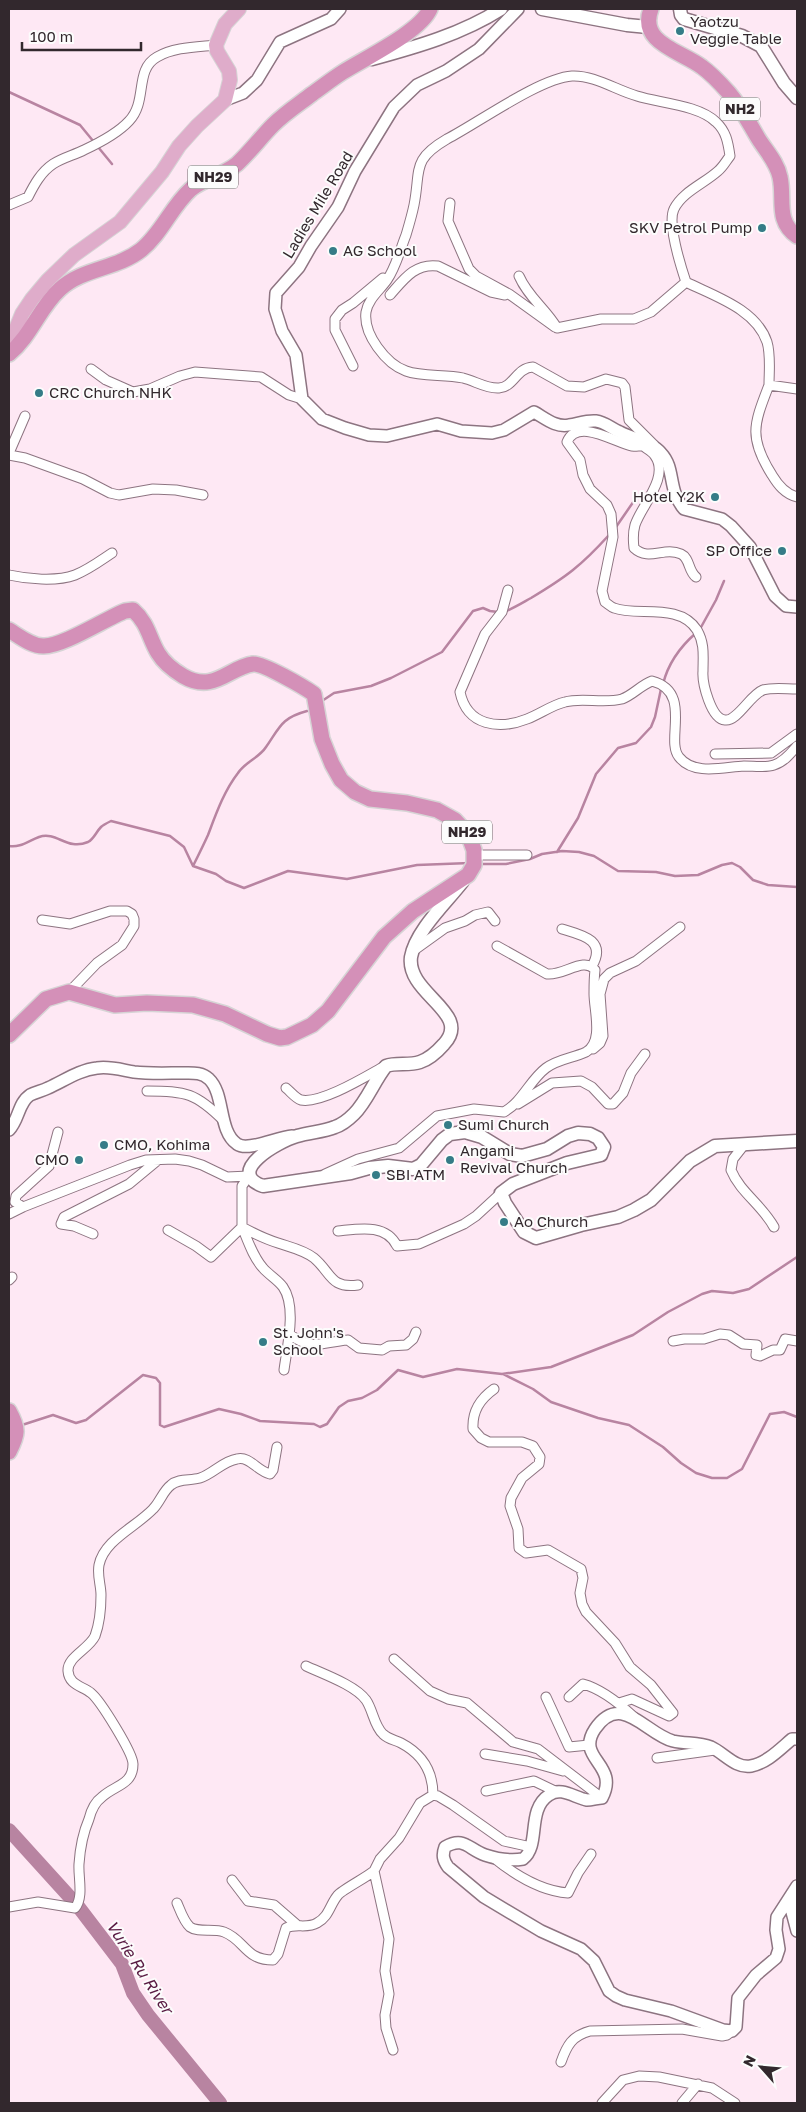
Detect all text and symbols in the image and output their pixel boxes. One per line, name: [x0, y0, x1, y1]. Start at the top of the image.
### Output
place label: Yaotzu Veggie Table: [690, 12, 782, 47]
scale bar: [22, 20, 141, 52]
marker: Yaotzu Veggie Table: [674, 25, 686, 37]
text: 100 m: [30, 27, 73, 45]
road number: NH2: [720, 98, 760, 120]
street label: Ladies Mile Road: [278, 148, 356, 261]
road number: NH29: [188, 166, 238, 188]
place label: SKV Petrol Pump: [629, 218, 752, 236]
marker: SKV Petrol Pump: [756, 222, 768, 234]
place label: AG School: [343, 241, 417, 259]
marker: AG School: [327, 245, 339, 257]
place label: CRC Church NHK: [49, 383, 172, 401]
marker: CRC Church NHK: [33, 387, 45, 399]
place label: Hotel Y2K: [633, 487, 705, 505]
marker: Hotel Y2K: [709, 491, 721, 503]
place label: SP Office: [706, 541, 772, 559]
marker: SP Office: [776, 545, 788, 557]
road number: NH29: [442, 820, 492, 844]
place label: Sumi Church: [458, 1115, 549, 1133]
marker: Sumi Church: [442, 1119, 454, 1131]
place label: CMO, Kohima: [114, 1135, 210, 1153]
marker: CMO, Kohima: [98, 1139, 110, 1151]
place label: Angami Revival Church: [460, 1141, 567, 1176]
place label: CMO: [35, 1150, 69, 1168]
marker: CMO: [73, 1154, 85, 1166]
marker: Angami Revival Church: [444, 1154, 456, 1166]
place label: SBI ATM: [386, 1165, 445, 1183]
marker: SBI ATM: [370, 1169, 382, 1181]
place label: Ao Church: [514, 1212, 588, 1230]
marker: Ao Church: [498, 1216, 510, 1228]
place label: St. John's School: [273, 1323, 344, 1358]
marker: St. John's School: [257, 1336, 269, 1348]
water label: Vurie Ru River: [102, 1917, 179, 2020]
north arrow: [736, 2042, 786, 2092]
text: N: [739, 2052, 759, 2069]

